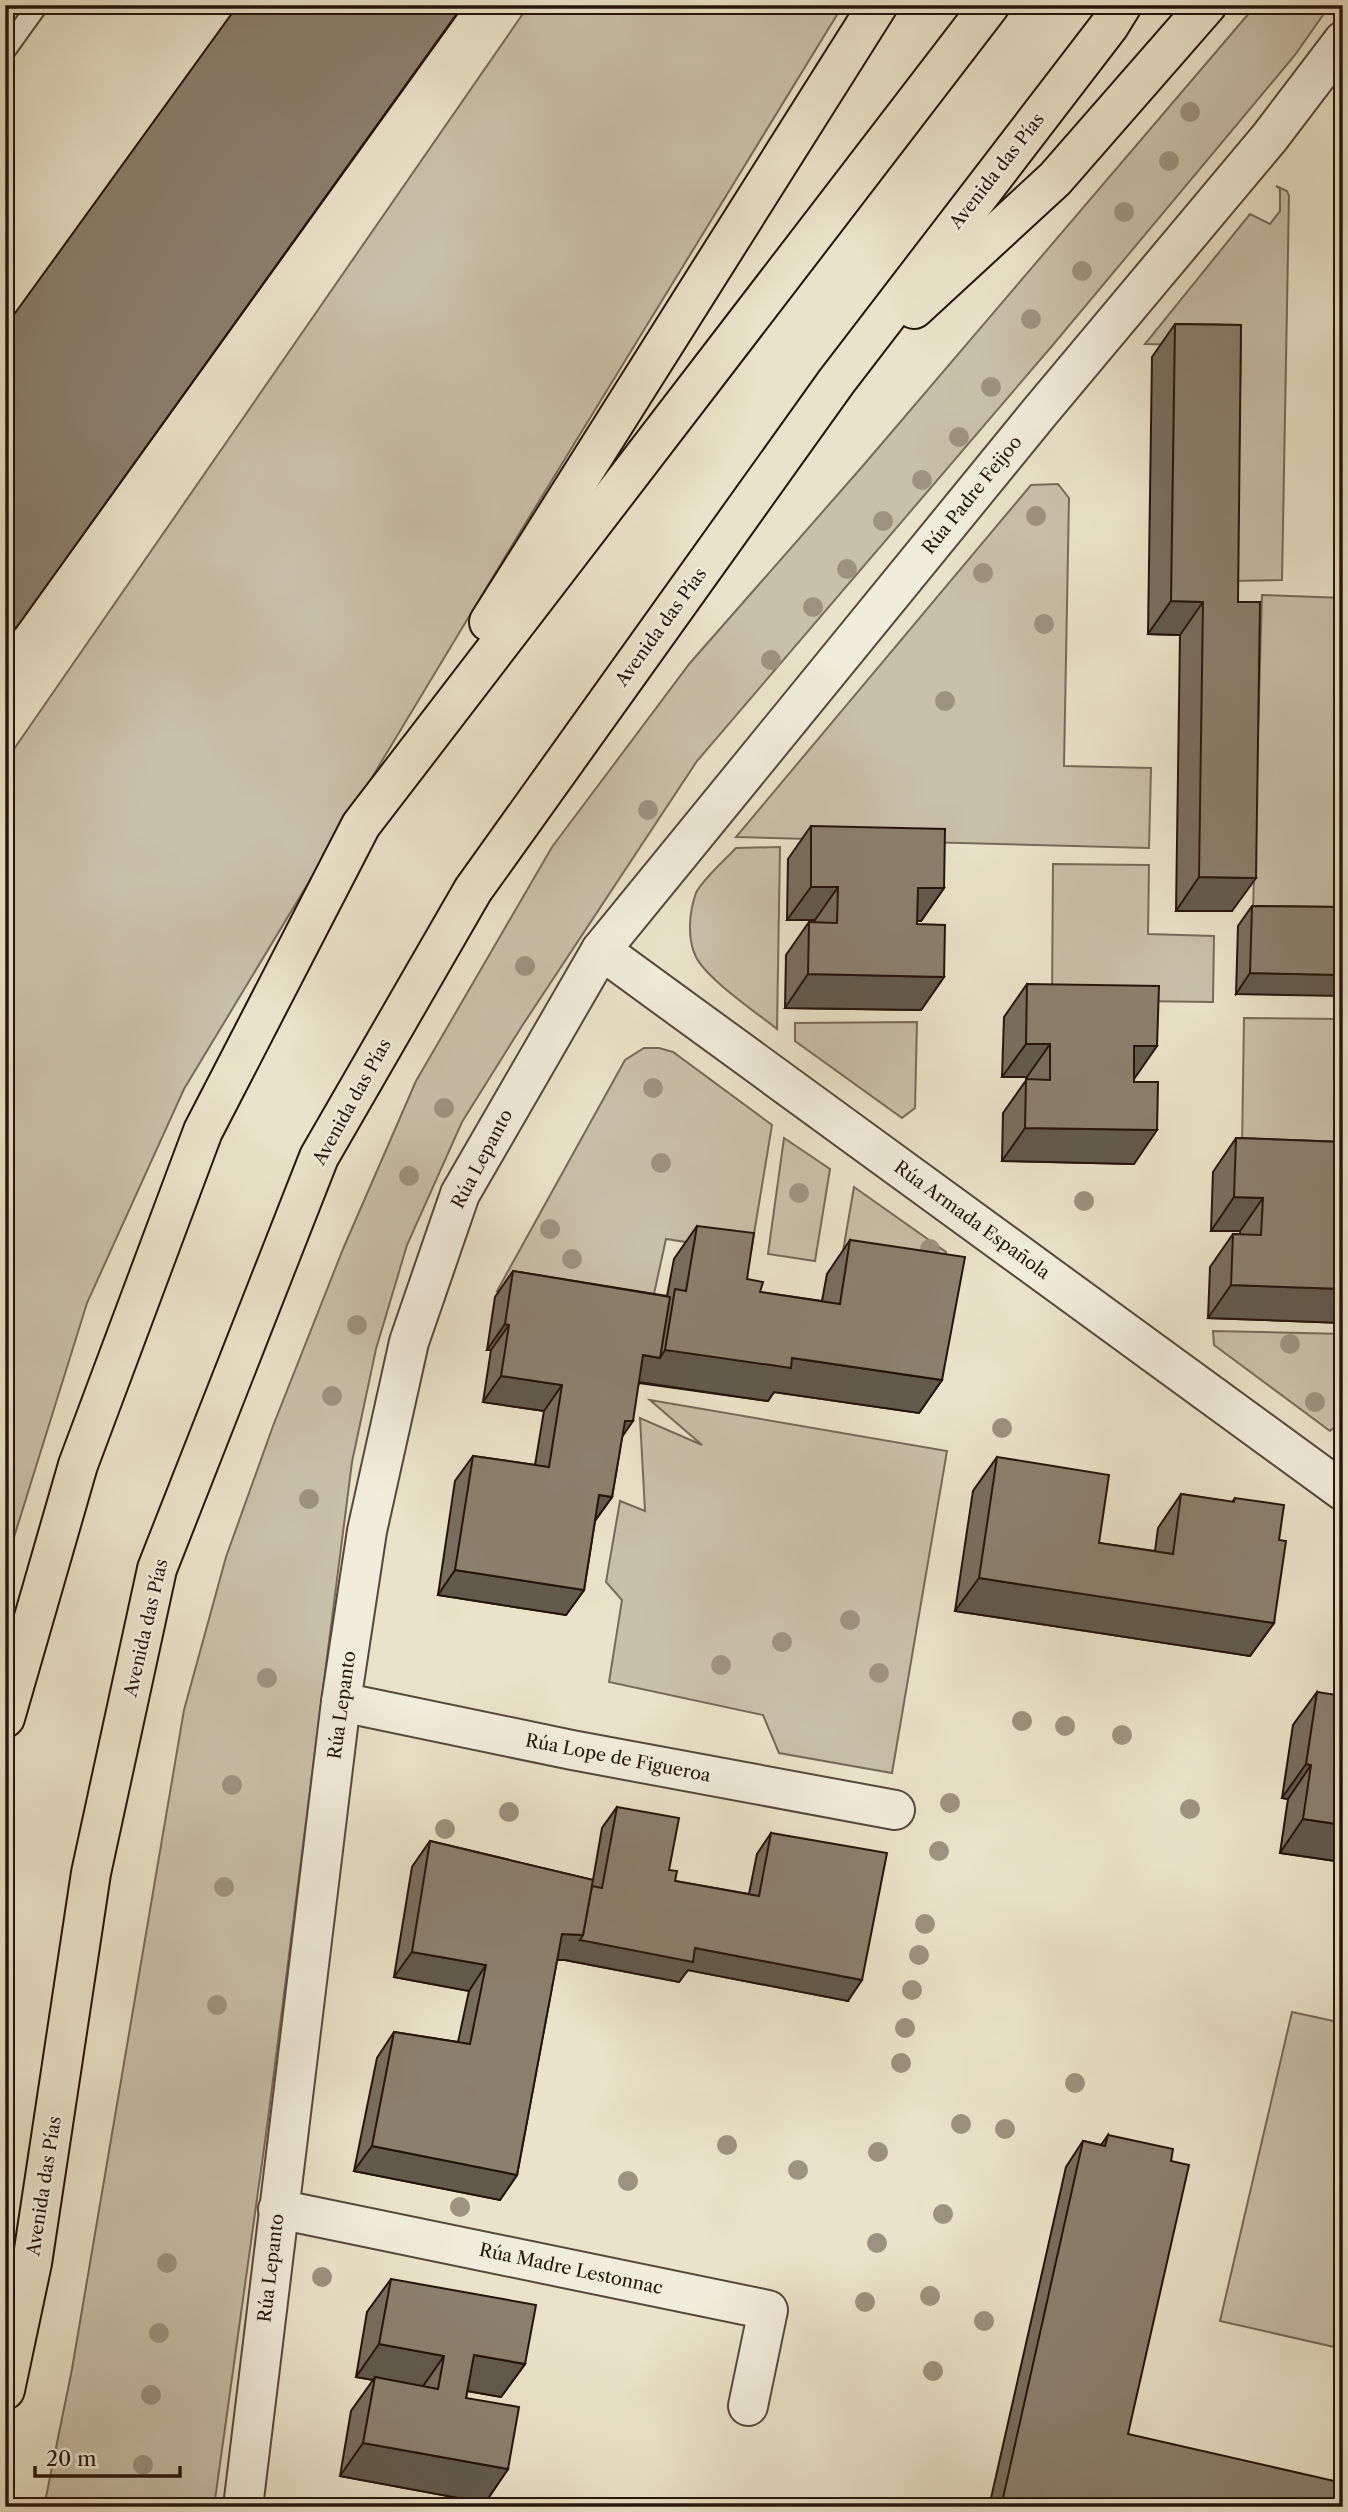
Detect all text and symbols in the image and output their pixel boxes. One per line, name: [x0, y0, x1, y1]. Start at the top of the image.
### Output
street label: Avenida das Pías: [944, 109, 1049, 234]
street label: Rúa Padre Feijoo: [917, 431, 1027, 559]
street label: Avenida das Pías: [610, 563, 711, 691]
street label: Avenida das Pías: [308, 1035, 396, 1170]
street label: Rúa Lepanto: [447, 1106, 517, 1212]
street label: Rúa Armada Española: [890, 1156, 1055, 1284]
street label: Avenida das Pías: [119, 1557, 173, 1700]
street label: Rúa Lepanto: [324, 1649, 360, 1761]
street label: Rúa Lope de Figueroa: [523, 1729, 713, 1787]
street label: Avenida das Pías: [22, 2115, 66, 2258]
street label: Rúa Lepanto: [253, 2212, 289, 2324]
street label: Rúa Madre Lestonnac: [477, 2239, 665, 2299]
scale bar: [35, 2435, 180, 2479]
text: 20 m: [46, 2446, 97, 2471]

